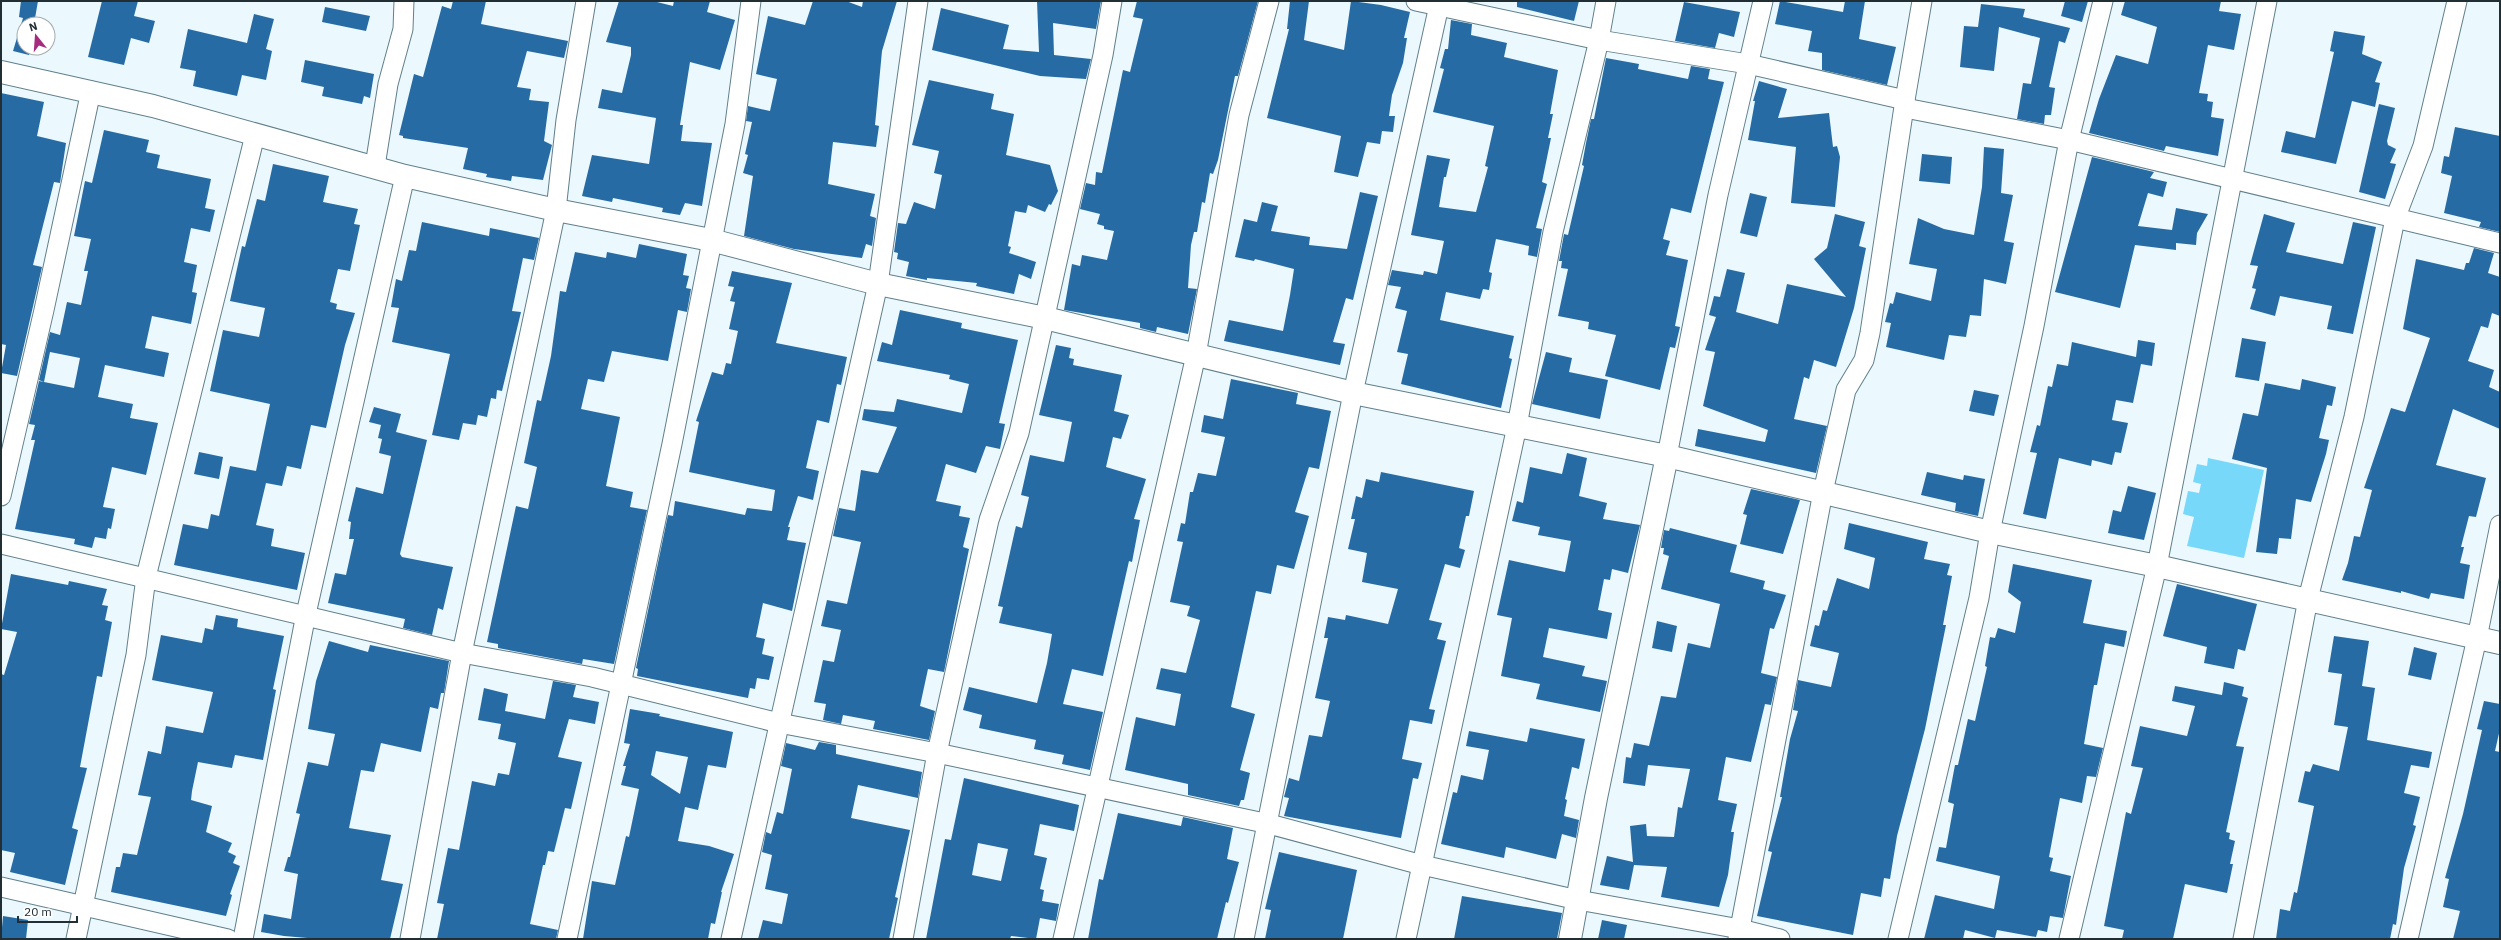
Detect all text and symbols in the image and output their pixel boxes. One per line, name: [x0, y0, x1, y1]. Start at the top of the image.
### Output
north arrow: [16, 16, 56, 56]
text: N: [27, 19, 39, 34]
scale bar: [18, 898, 77, 924]
text: 20 m: [24, 904, 52, 919]

